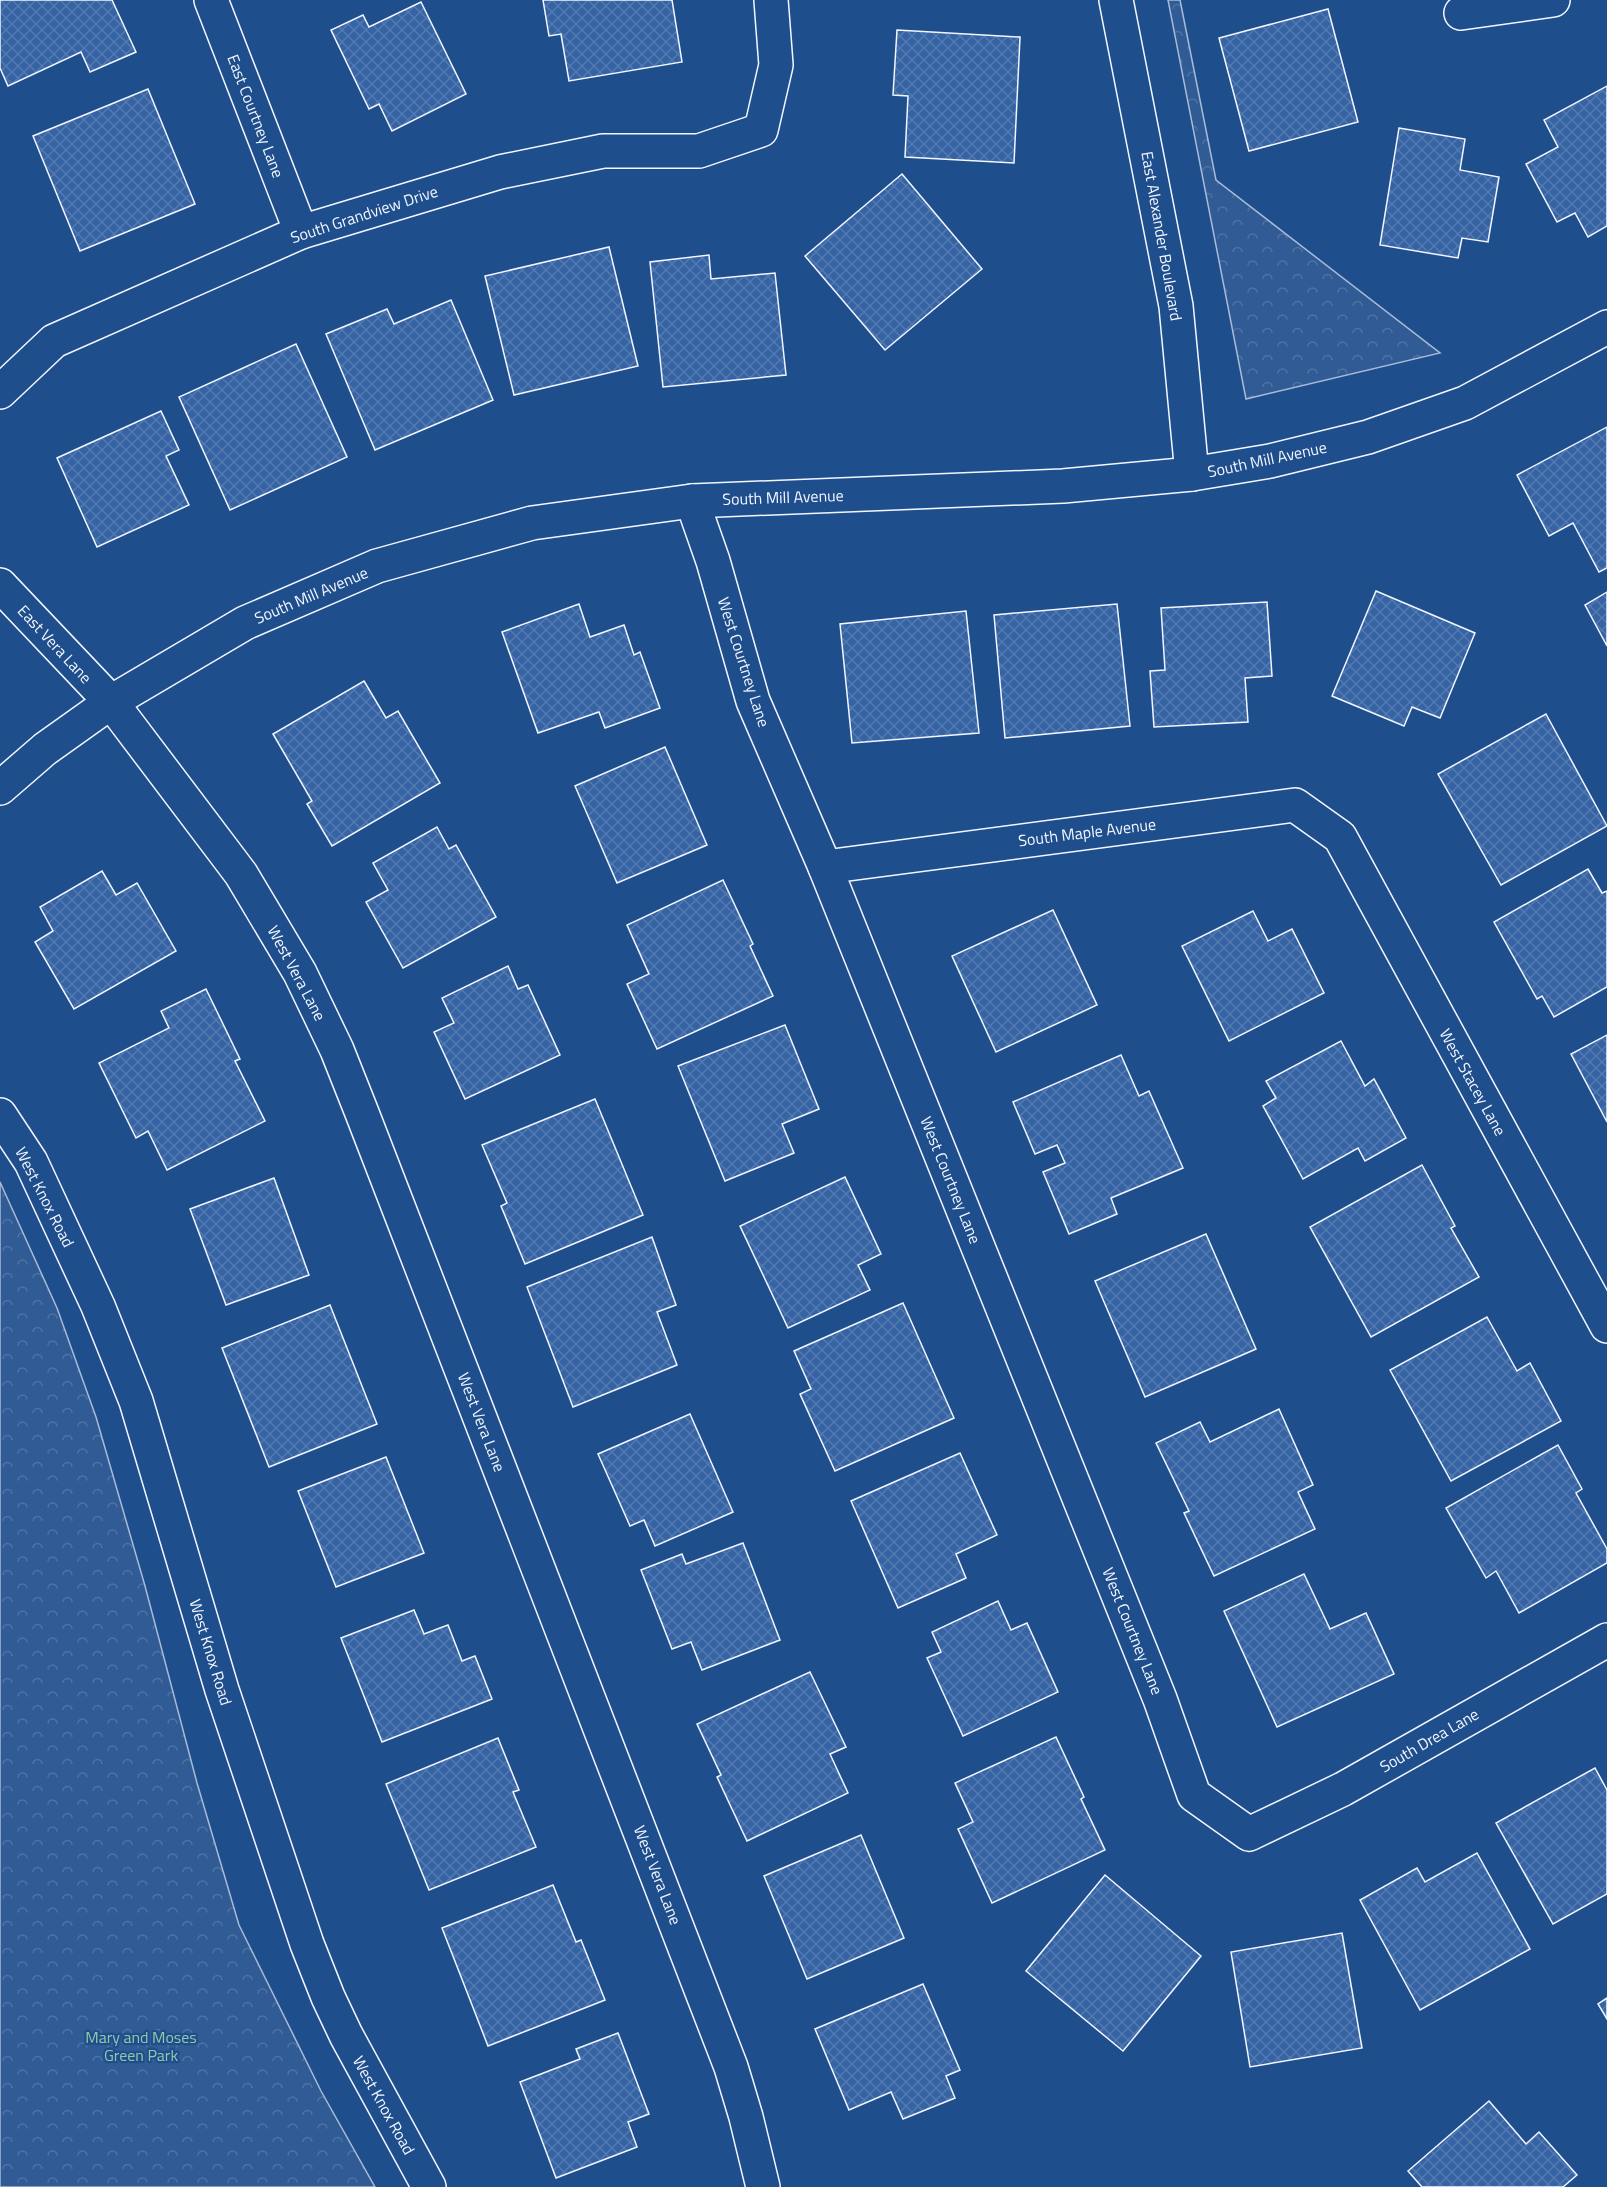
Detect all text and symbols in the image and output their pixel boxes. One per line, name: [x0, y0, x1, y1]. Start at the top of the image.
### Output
street label: East Courtney Lane: [221, 51, 291, 181]
street label: East Alexander Boulevard: [1135, 149, 1189, 323]
street label: South Grandview Drive: [287, 179, 441, 249]
street label: South Mill Avenue: [1205, 435, 1329, 483]
street label: South Mill Avenue: [722, 483, 844, 511]
street label: South Mill Avenue: [251, 560, 371, 630]
street label: West Courtney Lane: [712, 594, 776, 730]
street label: East Vera Lane: [12, 599, 98, 689]
street label: South Maple Avenue: [1017, 812, 1157, 852]
street label: West Vera Lane: [262, 921, 332, 1025]
street label: West Stacey Lane: [1434, 1024, 1512, 1140]
street label: West Courtney Lane: [915, 1113, 987, 1247]
street label: West Knox Road: [9, 1143, 81, 1251]
street label: West Vera Lane: [452, 1369, 512, 1475]
street label: West Courtney Lane: [1097, 1564, 1169, 1698]
street label: West Knox Road: [183, 1596, 239, 1708]
street label: South Drea Lane: [1375, 1702, 1483, 1778]
street label: West Vera Lane: [628, 1822, 688, 1928]
park label: Mary and Moses Green Park: [85, 2025, 197, 2067]
street label: West Knox Road: [347, 2051, 421, 2159]

